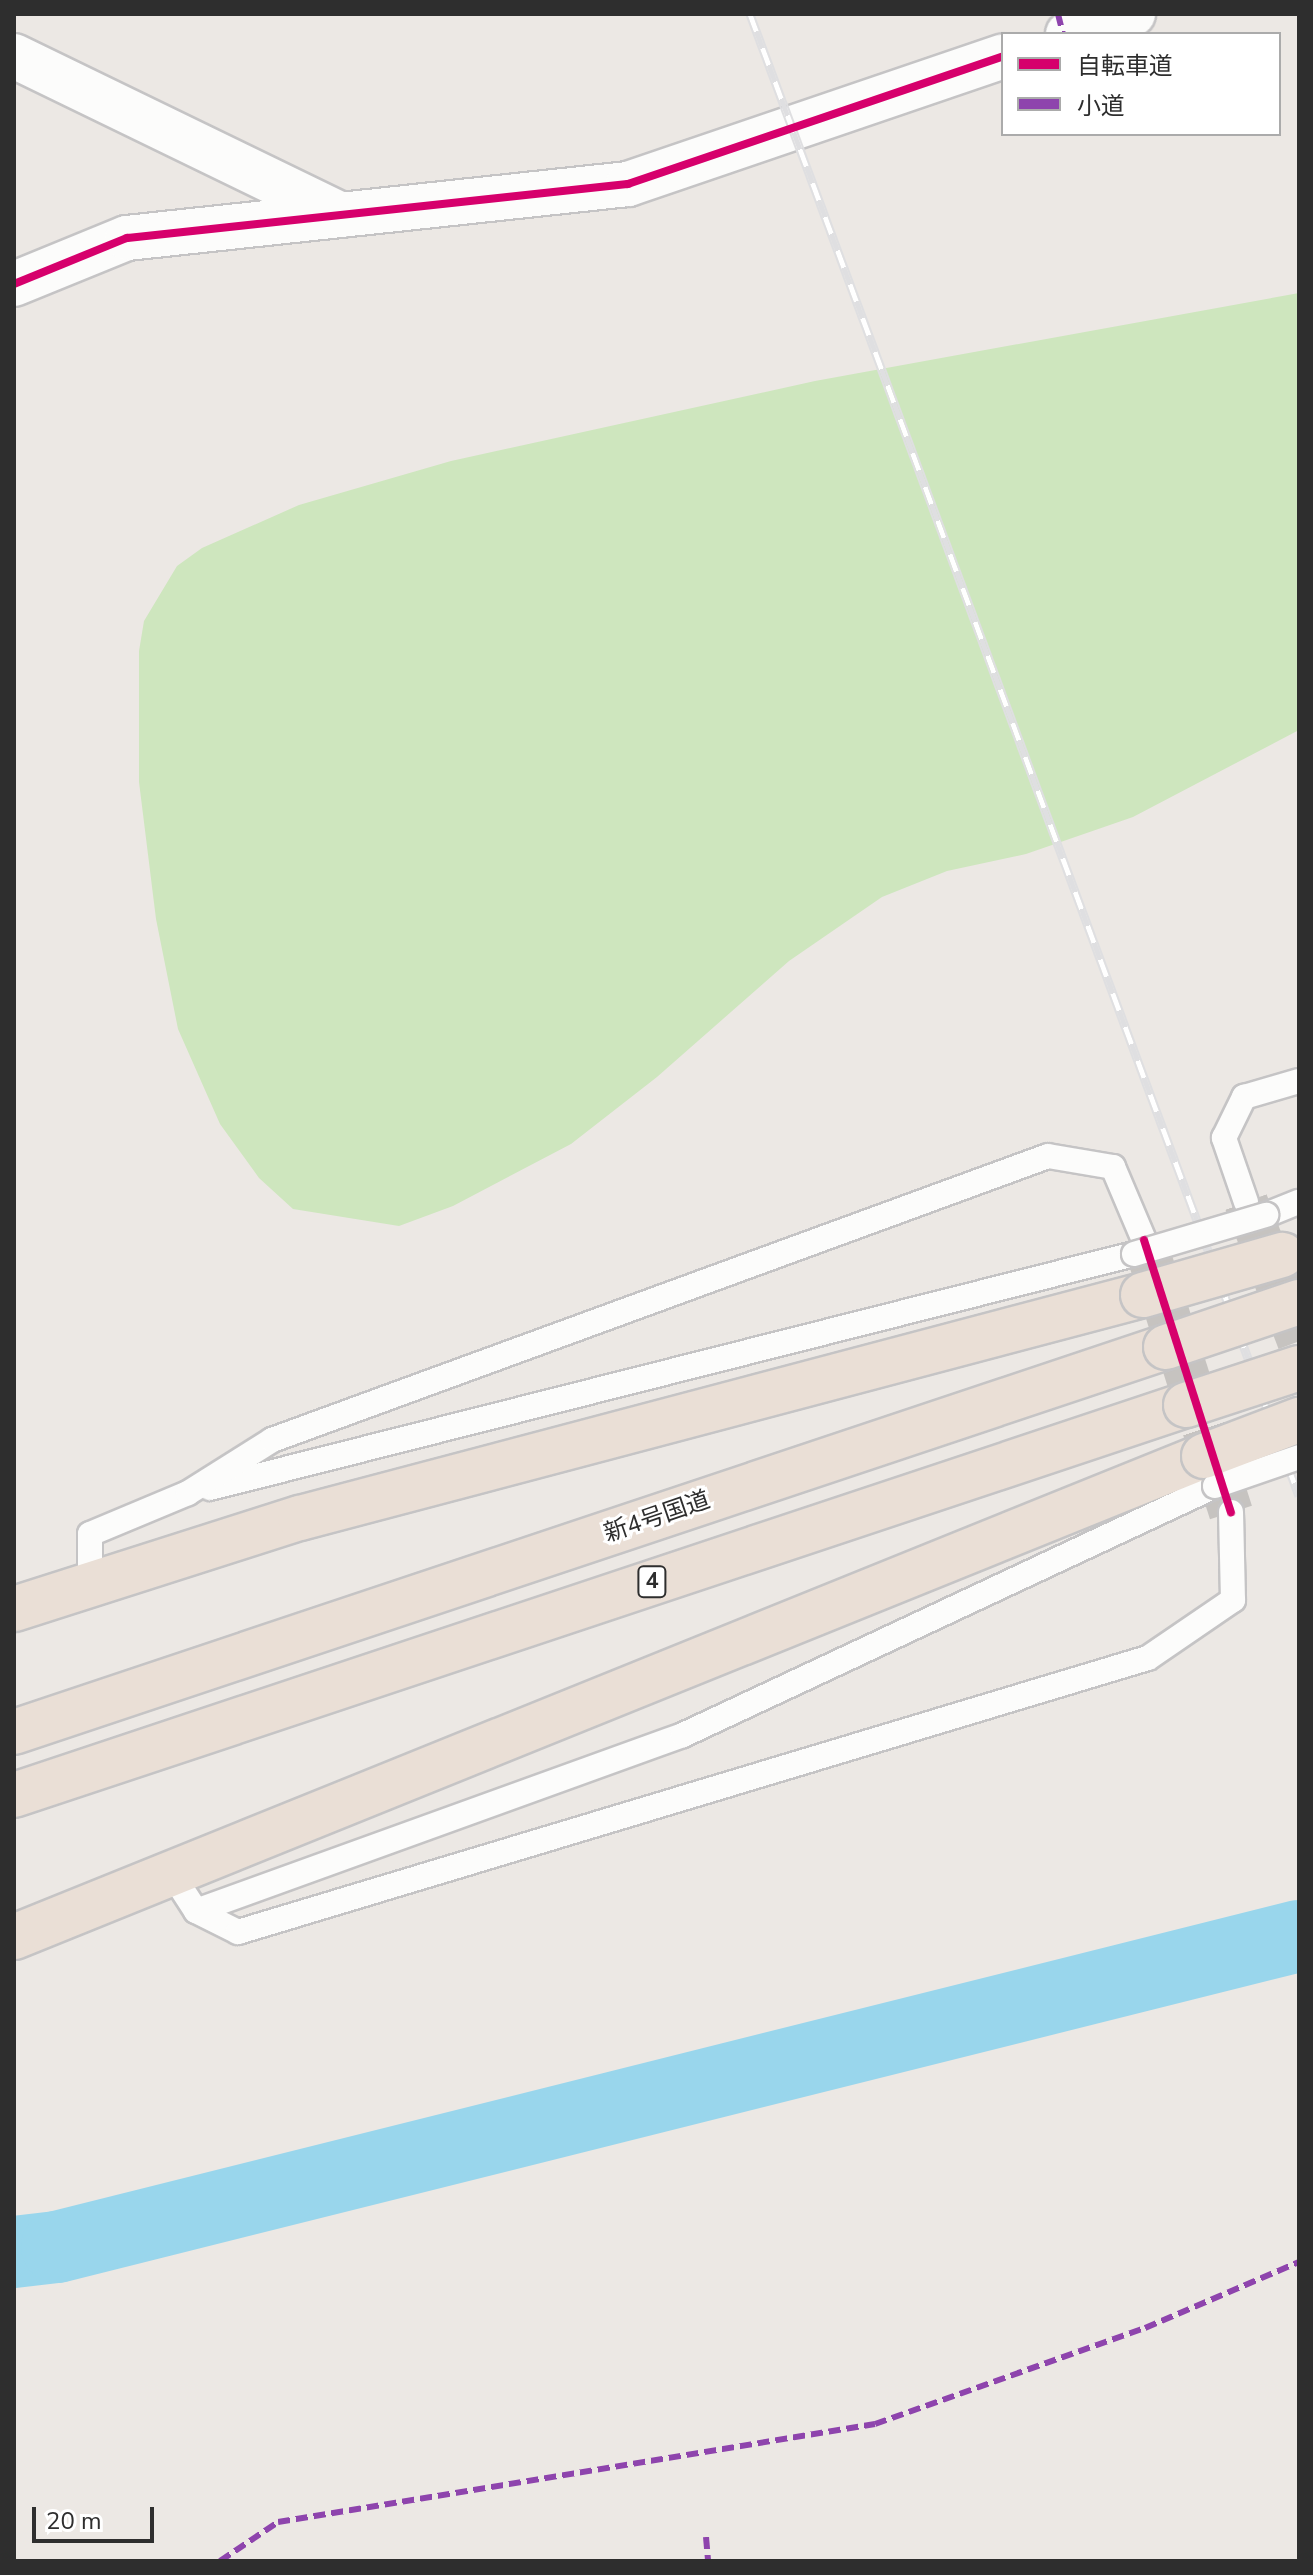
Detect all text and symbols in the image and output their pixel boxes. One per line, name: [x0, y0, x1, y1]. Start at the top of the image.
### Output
legend: [1001, 32, 1281, 136]
text: 自転車道: [1077, 50, 1173, 82]
text: 小道: [1077, 90, 1125, 122]
street label: 新4号国道: [600, 1485, 714, 1549]
road number: 4: [636, 1564, 668, 1600]
scale bar: [36, 2491, 158, 2541]
text: 20 m: [46, 2505, 102, 2537]

